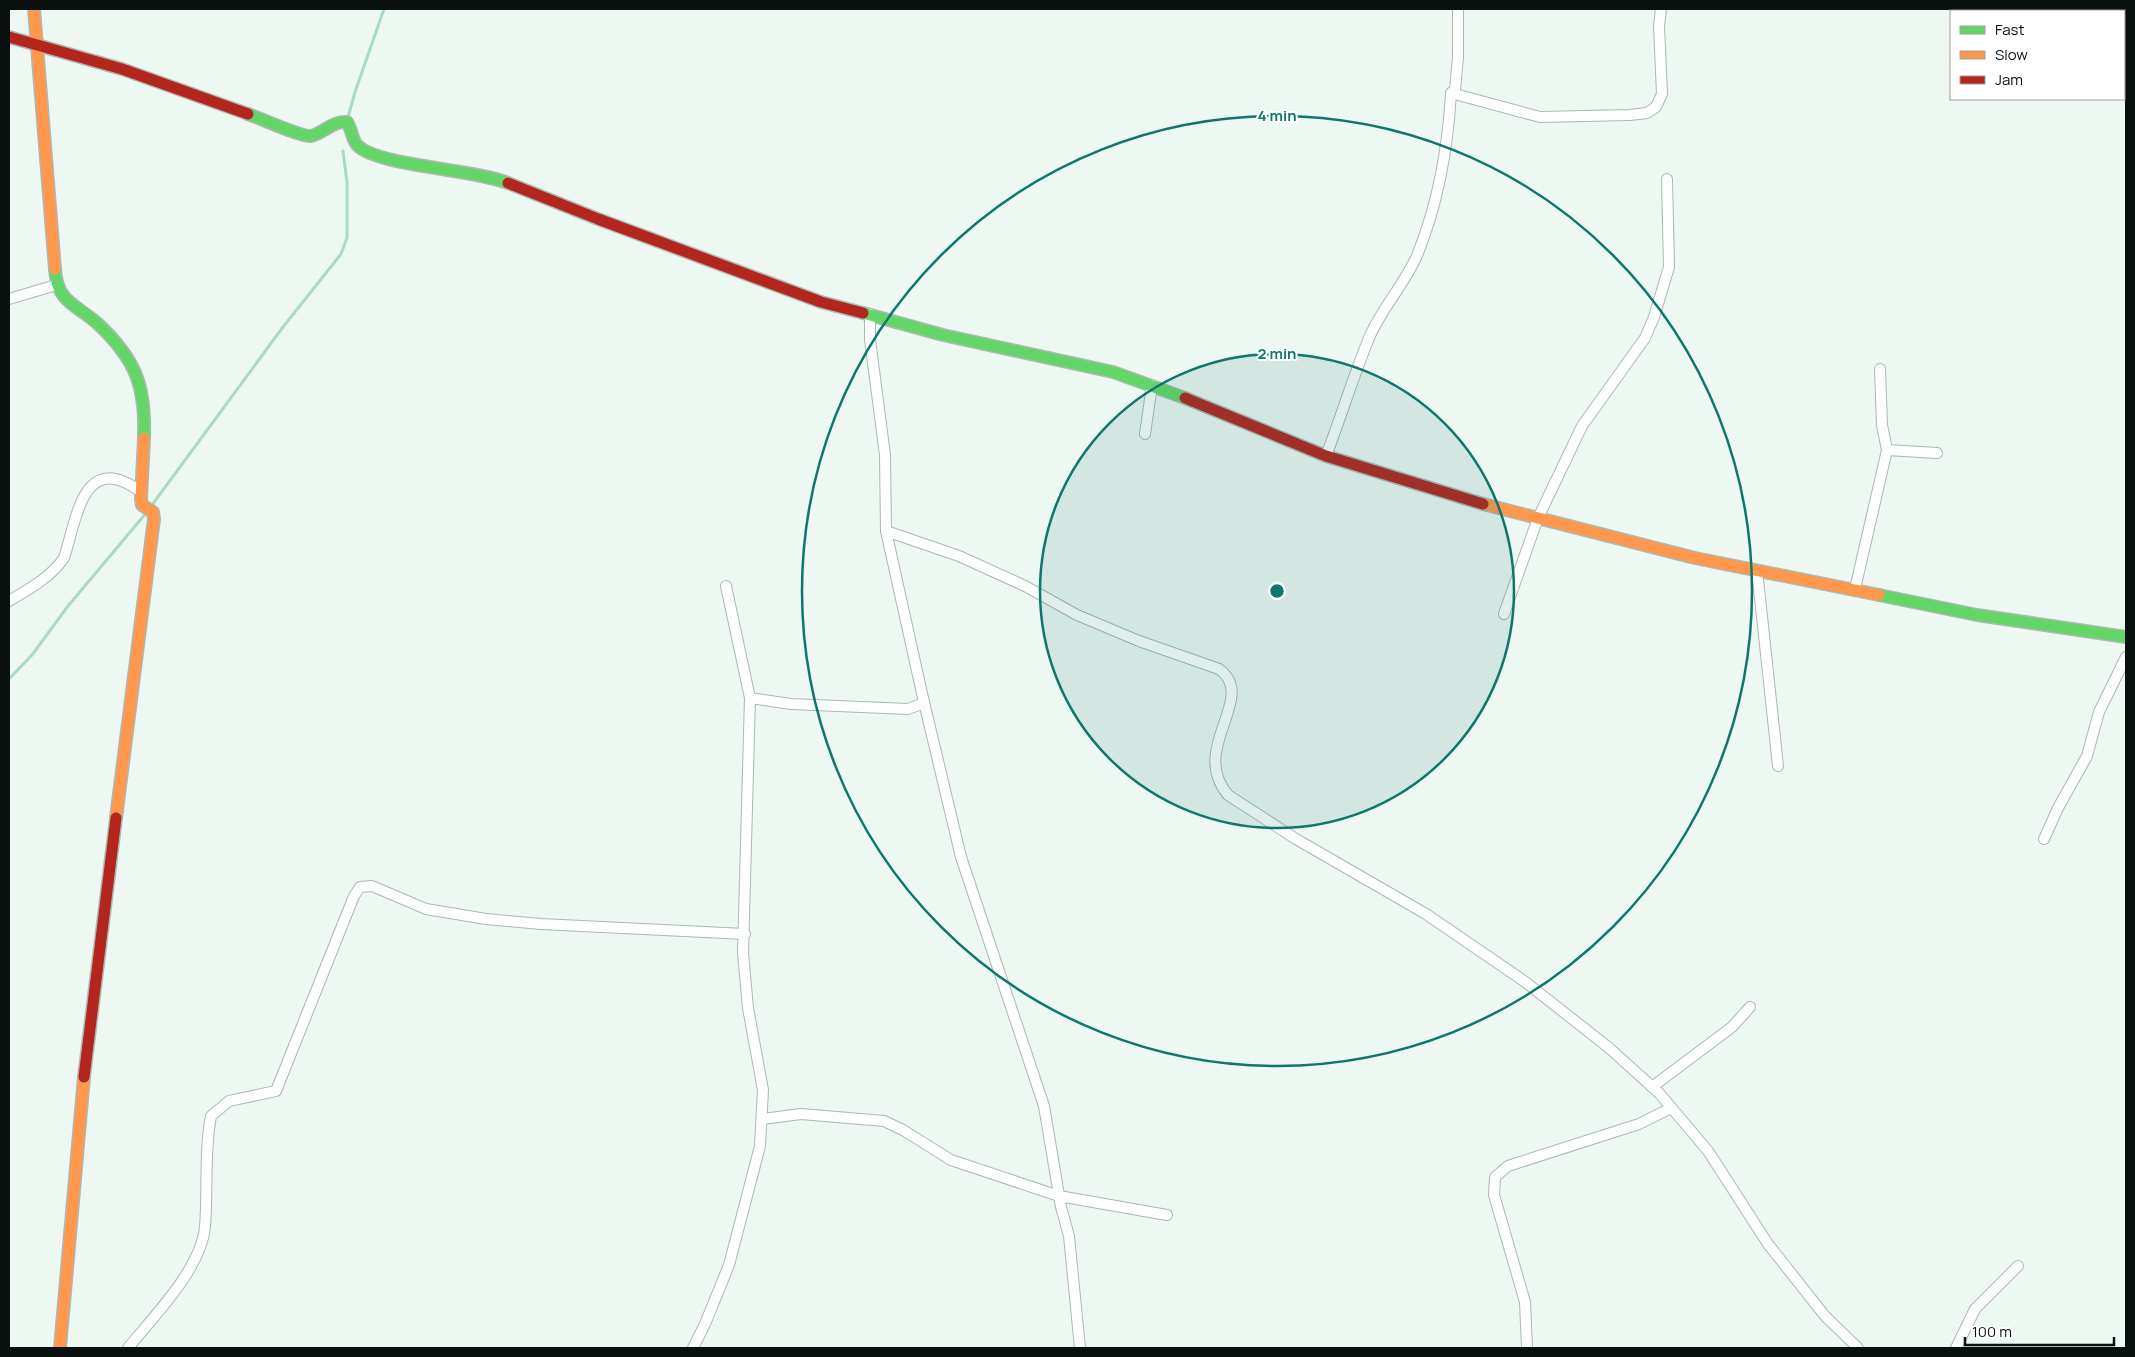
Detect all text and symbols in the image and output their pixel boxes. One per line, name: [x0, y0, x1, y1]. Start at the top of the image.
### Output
legend: [1950, 10, 2125, 100]
text: Fast: [1995, 19, 2024, 40]
text: Slow: [1995, 44, 2028, 65]
text: Jam: [1995, 69, 2023, 90]
text: 4 min: [1257, 105, 1297, 126]
text: 2 min: [1257, 343, 1297, 364]
centre of rings: [1268, 582, 1286, 600]
scale bar: [1965, 1314, 2114, 1346]
text: 100 m: [1972, 1321, 2012, 1342]

